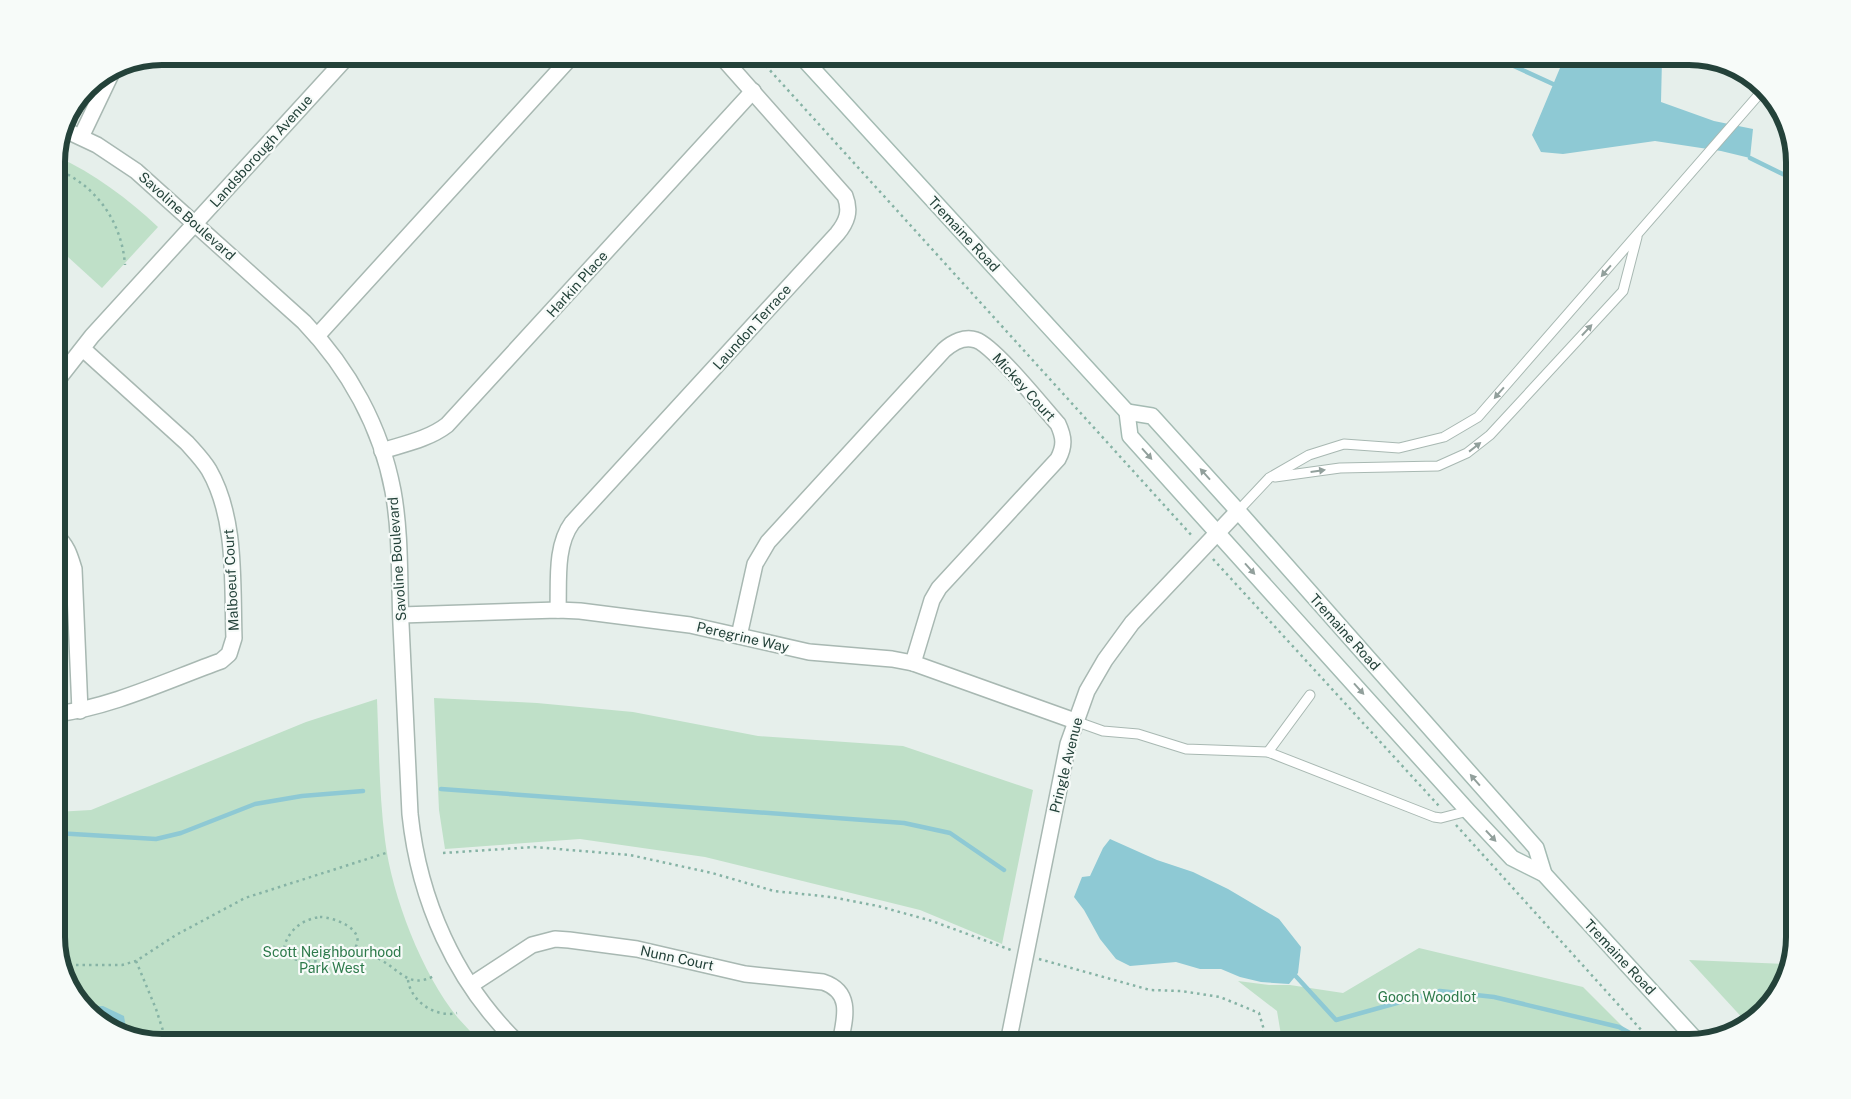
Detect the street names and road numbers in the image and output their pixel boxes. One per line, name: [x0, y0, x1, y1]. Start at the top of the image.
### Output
street label: Landsborough Avenue: [207, 92, 316, 210]
street label: Savoline Boulevard: [135, 168, 239, 264]
street label: Tremaine Road: [925, 193, 1003, 275]
street label: Harkin Place: [543, 248, 611, 320]
street label: Laundon Terrace: [710, 281, 794, 373]
street label: Mickey Court: [989, 350, 1059, 424]
street label: Savoline Boulevard: [385, 496, 409, 622]
street label: Malboeuf Court: [220, 529, 242, 631]
street label: Tremaine Road: [1307, 591, 1383, 673]
street label: Peregrine Way: [695, 619, 791, 656]
street label: Pringle Avenue: [1046, 715, 1086, 814]
street label: Tremaine Road: [1581, 916, 1659, 998]
street label: Nunn Court: [639, 942, 715, 974]

